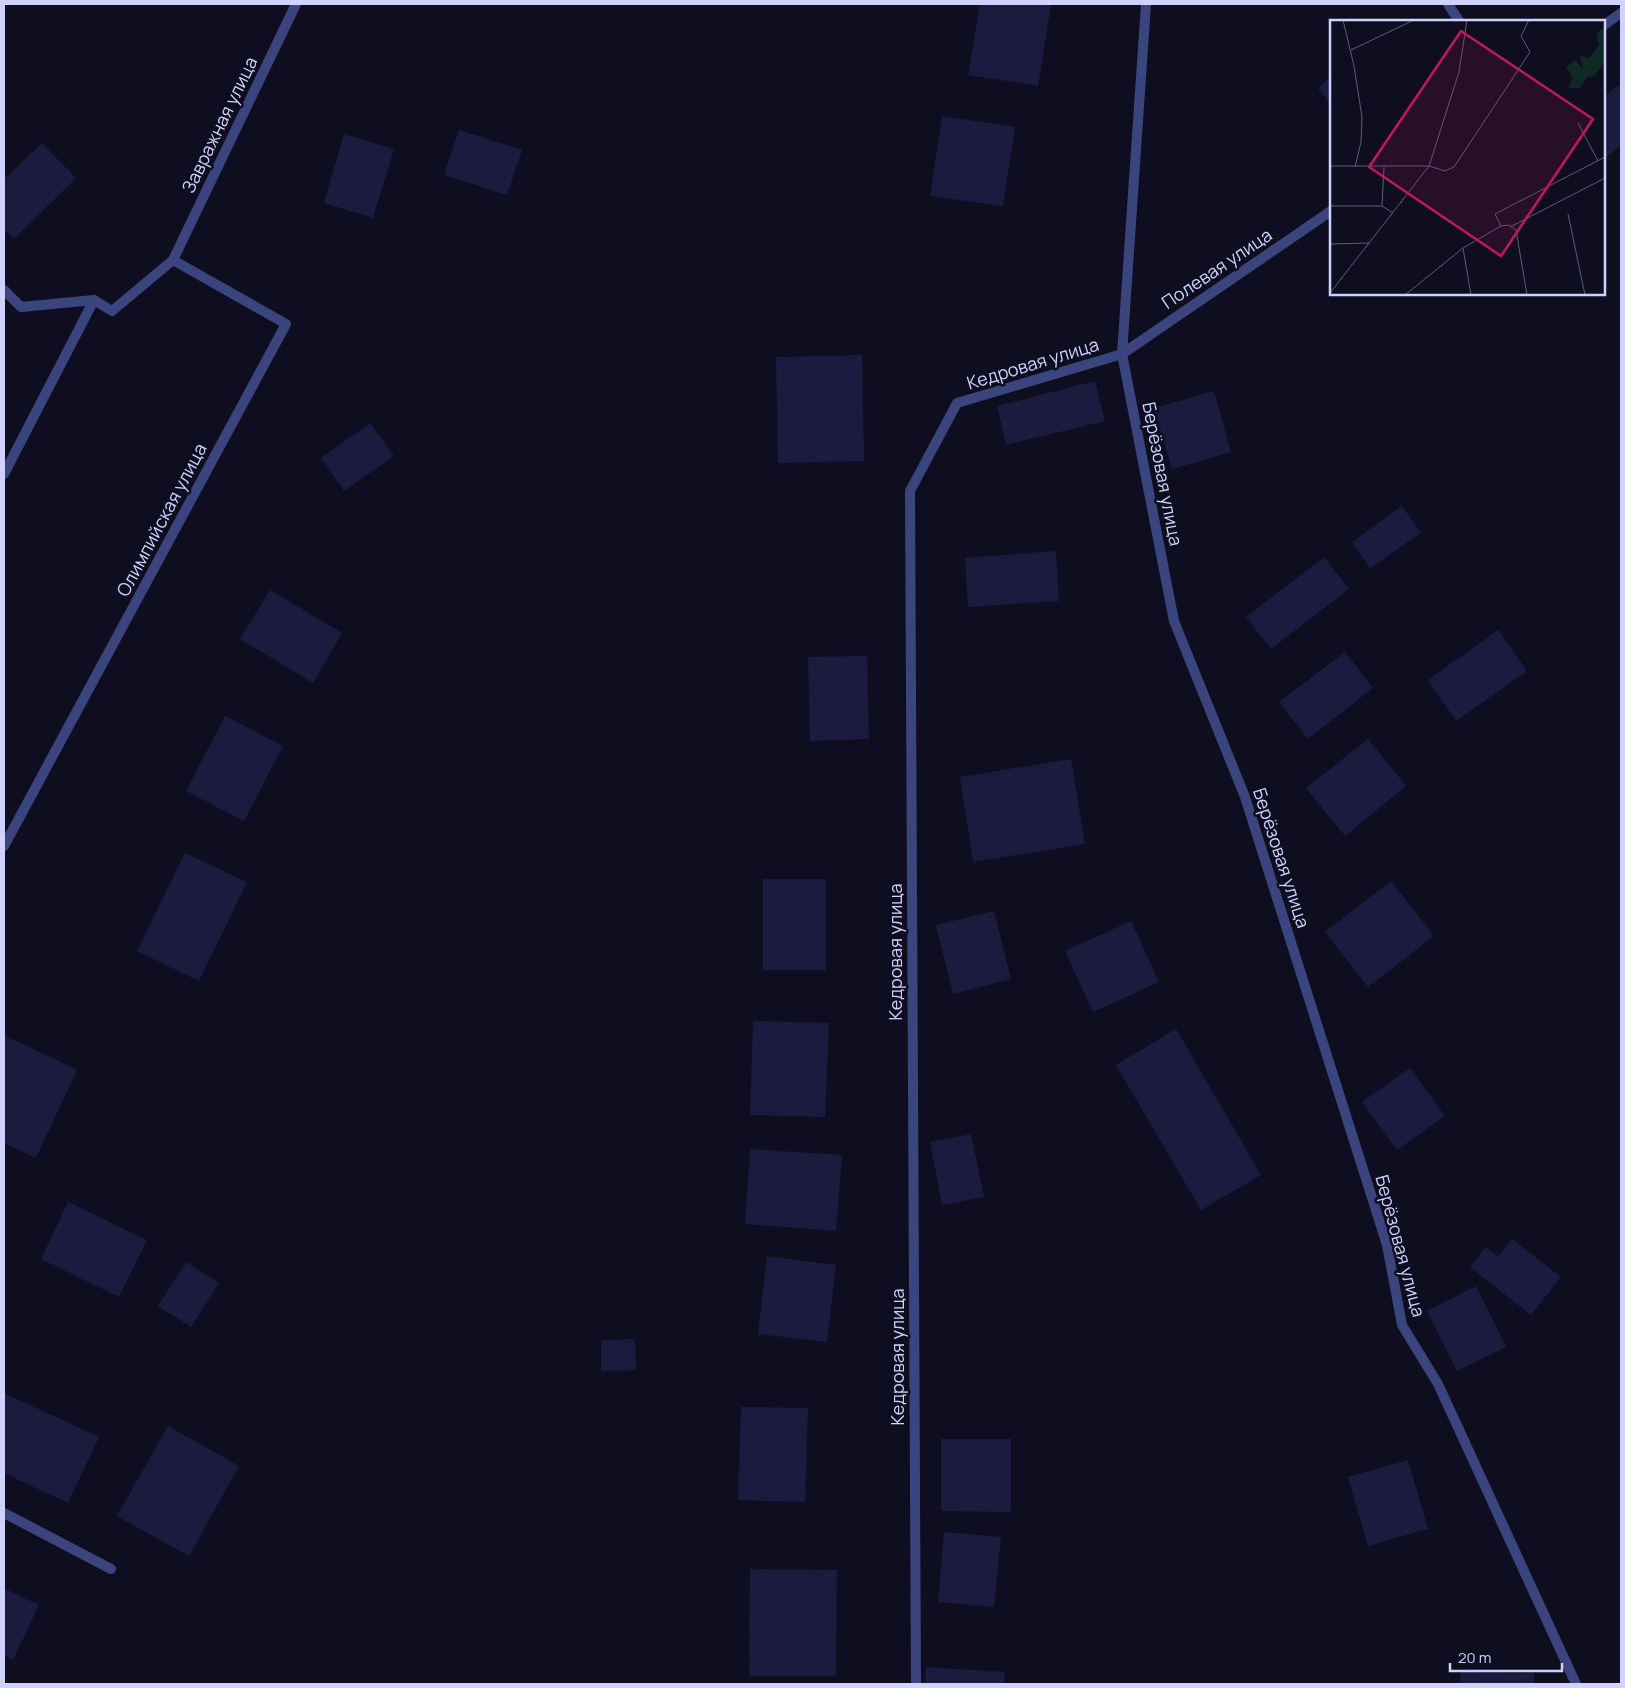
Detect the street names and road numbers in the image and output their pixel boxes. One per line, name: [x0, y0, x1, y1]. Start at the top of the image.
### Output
street label: Завражная улица: [176, 53, 262, 197]
street label: Полевая улица: [1157, 222, 1276, 314]
street label: Кедровая улица: [964, 332, 1102, 395]
street label: Берёзовая улица: [1137, 400, 1189, 548]
street label: Олимпийская улица: [111, 439, 212, 600]
street label: Берёзовая улица: [1248, 785, 1316, 931]
street label: Кедровая улица: [883, 884, 907, 1020]
street label: Берёзовая улица: [1370, 1172, 1431, 1319]
street label: Кедровая улица: [885, 1289, 909, 1425]

